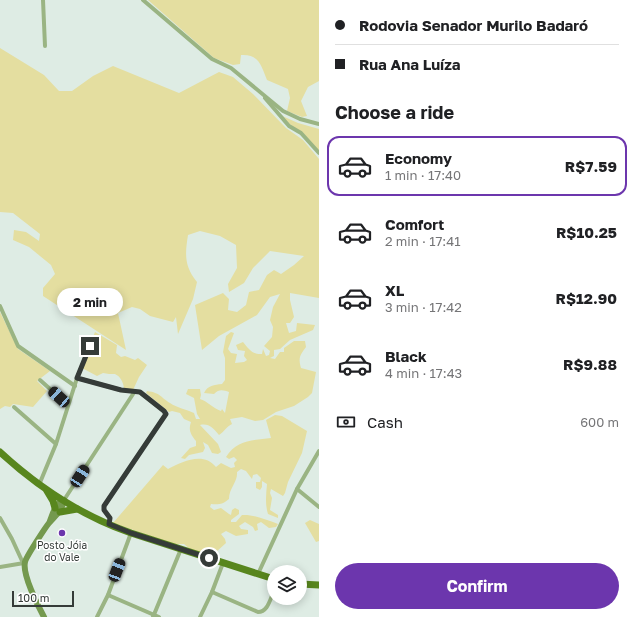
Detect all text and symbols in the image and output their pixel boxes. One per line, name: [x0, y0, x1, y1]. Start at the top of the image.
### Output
text: Rodovia Senador Murilo Badaró: [359, 16, 588, 34]
text: Rua Ana Luíza: [359, 55, 461, 73]
text: Choose a ride: [335, 101, 454, 123]
icon: car: [337, 148, 373, 184]
text: Economy: [385, 149, 452, 167]
text: R$7.59: [565, 157, 617, 175]
text: 1 min · 17:40: [385, 167, 461, 183]
icon: car: [337, 214, 373, 250]
text: Comfort: [385, 215, 444, 233]
text: R$10.25: [556, 223, 617, 241]
text: 2 min · 17:41: [385, 233, 461, 249]
icon: car: [337, 280, 373, 316]
text: XL: [385, 281, 404, 299]
callout: 2 min: [57, 288, 123, 316]
text: R$12.90: [556, 289, 617, 307]
text: 2 min: [73, 294, 107, 310]
text: 3 min · 17:42: [385, 299, 462, 315]
route end: [81, 337, 99, 355]
icon: car: [337, 346, 373, 382]
text: Black: [385, 347, 427, 365]
text: R$9.88: [563, 355, 617, 373]
text: 4 min · 17:43: [385, 365, 462, 381]
car: [46, 385, 72, 409]
icon: cash: [335, 411, 357, 433]
text: Cash: [367, 413, 403, 431]
text: 600 m: [580, 414, 619, 430]
car: [68, 463, 92, 489]
marker: Posto Jóia do Vale: [57, 528, 67, 538]
place label: Posto Jóia do Vale: [37, 539, 87, 563]
route start: [200, 549, 218, 567]
car: [107, 557, 127, 583]
button: Confirm: [335, 563, 619, 609]
map controls: [267, 565, 307, 605]
button: layers: [267, 565, 307, 605]
scale bar: [12, 589, 74, 608]
text: 100 m: [18, 591, 49, 604]

